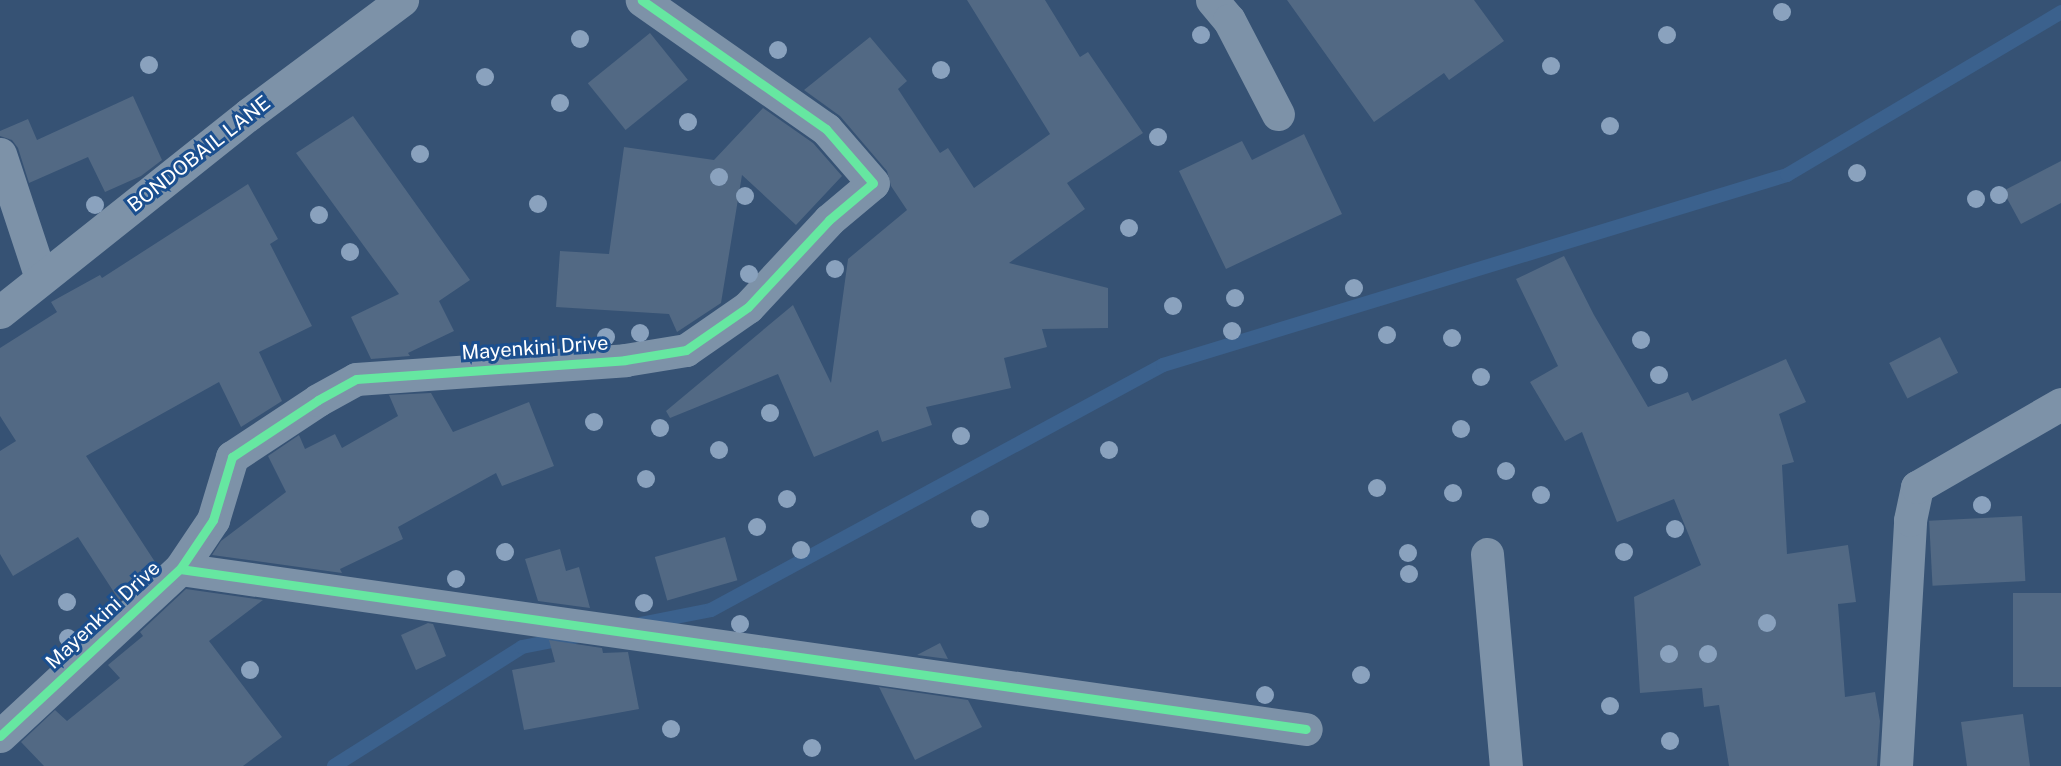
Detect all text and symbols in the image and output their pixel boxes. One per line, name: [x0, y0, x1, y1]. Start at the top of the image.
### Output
street label: BONDOBAIL LANE: [123, 91, 275, 217]
street label: Mayenkini Drive: [461, 331, 609, 365]
street label: Mayenkini Drive: [41, 556, 165, 674]

